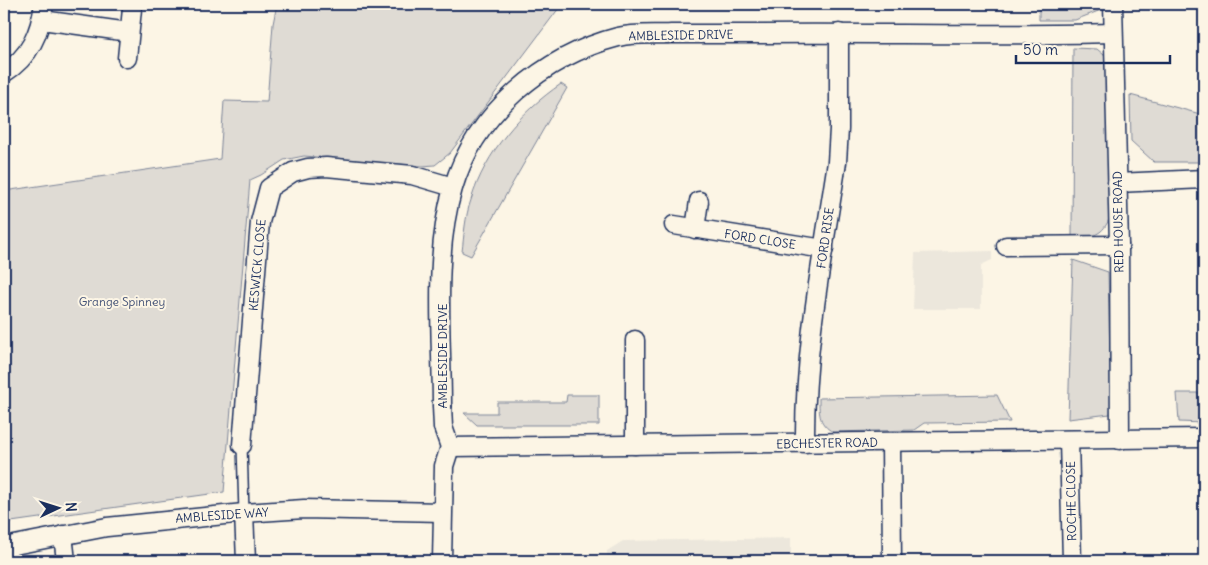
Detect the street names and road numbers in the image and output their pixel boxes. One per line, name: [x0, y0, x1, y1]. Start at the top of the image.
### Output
street label: AMBLESIDE DRIVE: [628, 27, 734, 43]
street label: RED HOUSE ROAD: [1110, 171, 1126, 273]
street label: FORD RISE: [813, 206, 837, 270]
street label: KESWICK CLOSE: [246, 218, 268, 312]
street label: FORD CLOSE: [723, 226, 797, 252]
street label: AMBLESIDE DRIVE: [435, 303, 450, 409]
street label: EBCHESTER ROAD: [776, 435, 878, 451]
street label: ROCHE CLOSE: [1063, 461, 1079, 541]
street label: AMBLESIDE WAY: [175, 504, 270, 526]

